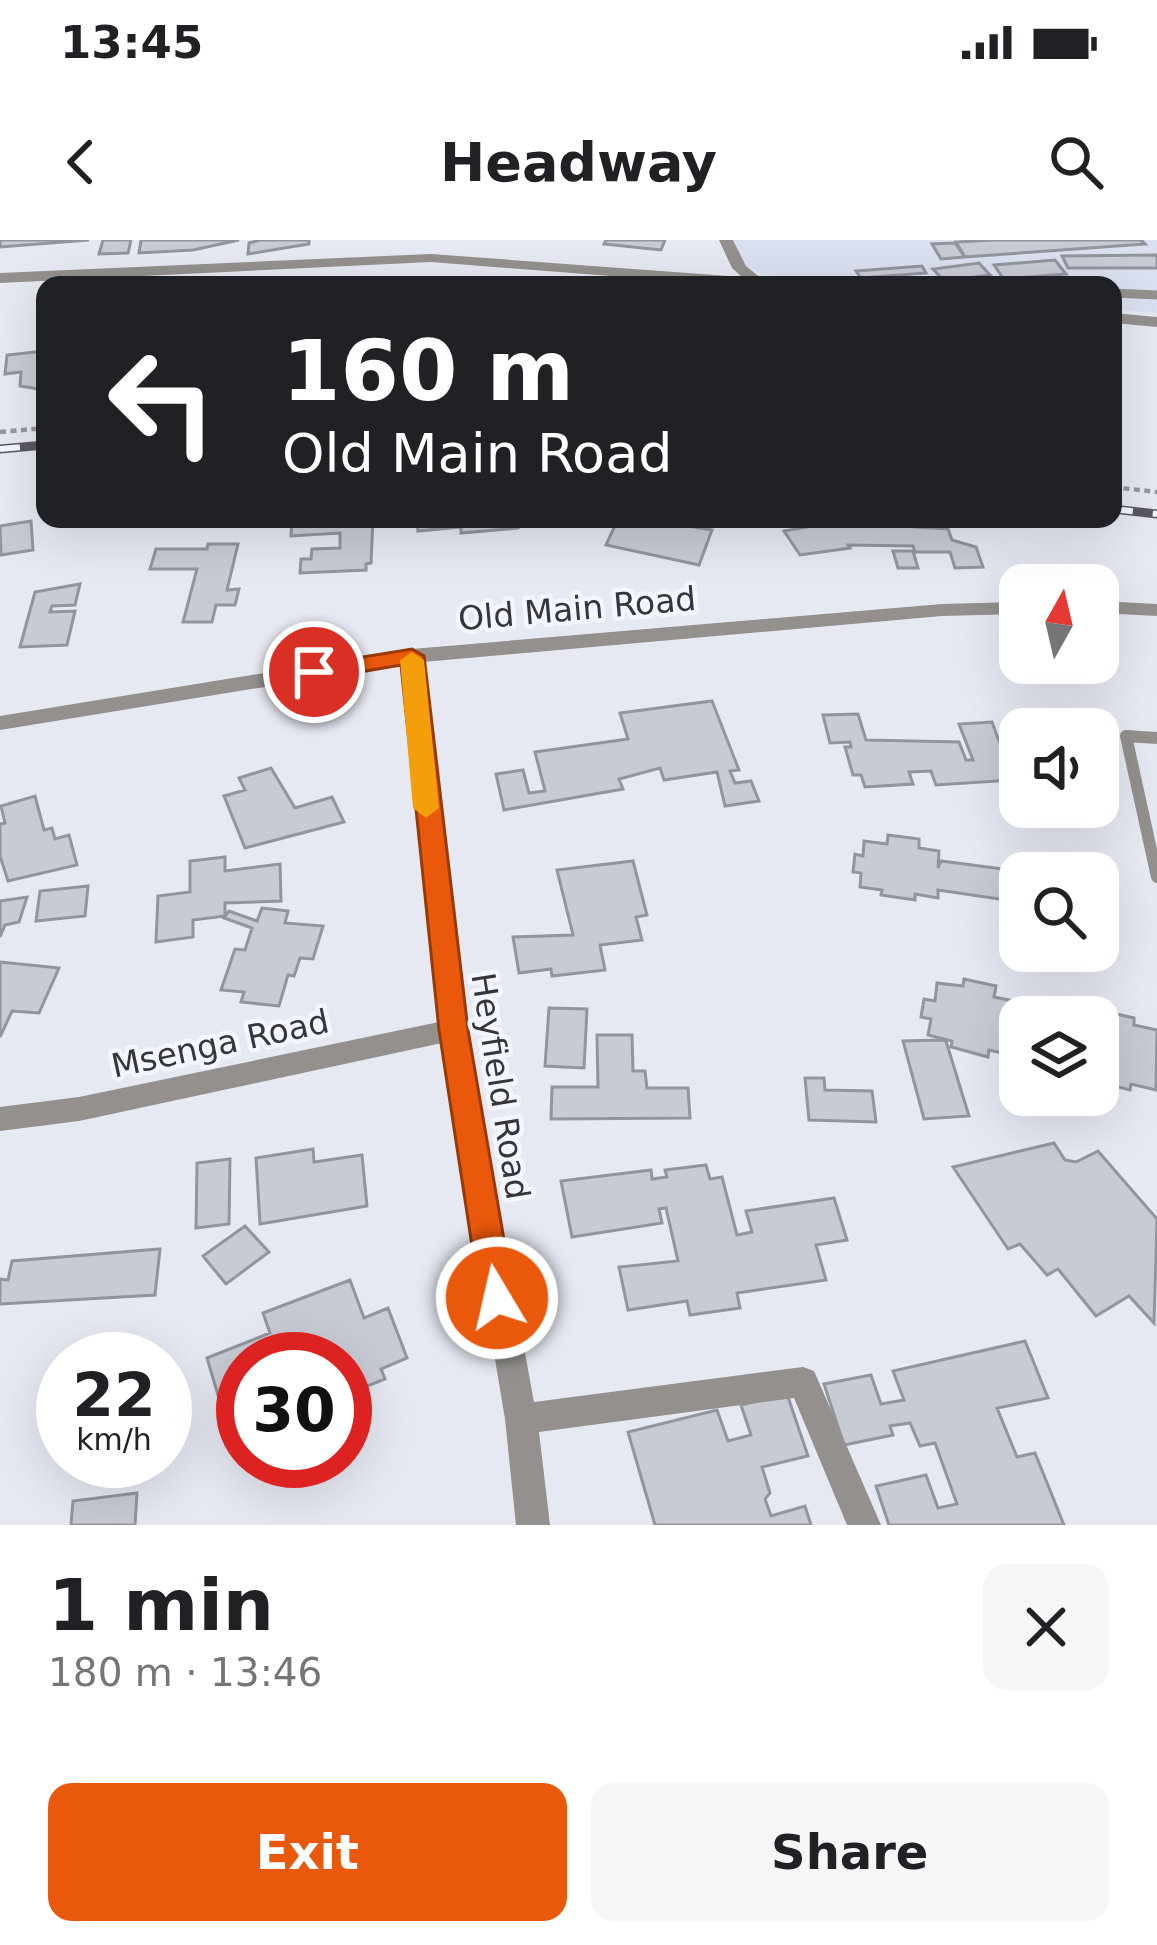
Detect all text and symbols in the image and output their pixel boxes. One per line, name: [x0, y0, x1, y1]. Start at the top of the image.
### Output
text: 13:45: [60, 16, 203, 69]
icon: back: [48, 129, 114, 195]
icon: search: [1043, 129, 1109, 195]
text: Headway: [440, 131, 717, 194]
text: 160 m: [282, 322, 574, 420]
icon: left: [84, 324, 240, 480]
text: Old Main Road: [282, 422, 673, 485]
north arrow: [999, 564, 1119, 684]
map controls: [999, 564, 1119, 1116]
street label: Old Main Road: [456, 579, 698, 638]
pin: [263, 621, 365, 723]
icon: arrive: [281, 639, 347, 705]
button: sound: [999, 708, 1119, 828]
button: search: [999, 852, 1119, 972]
street label: Heyfield Road: [463, 970, 538, 1202]
button: layers: [999, 996, 1119, 1116]
street label: Msenga Road: [108, 1001, 332, 1086]
position arrow: [434, 1235, 560, 1361]
speed limit sign: 30: [216, 1332, 372, 1488]
text: 22: [72, 1360, 156, 1430]
text: km/h: [76, 1422, 152, 1457]
text: 1 min: [48, 1563, 274, 1647]
button: close: [983, 1564, 1109, 1690]
text: 180 m · 13:46: [48, 1650, 322, 1695]
button: Exit: [48, 1783, 567, 1921]
button: Share: [591, 1783, 1109, 1921]

